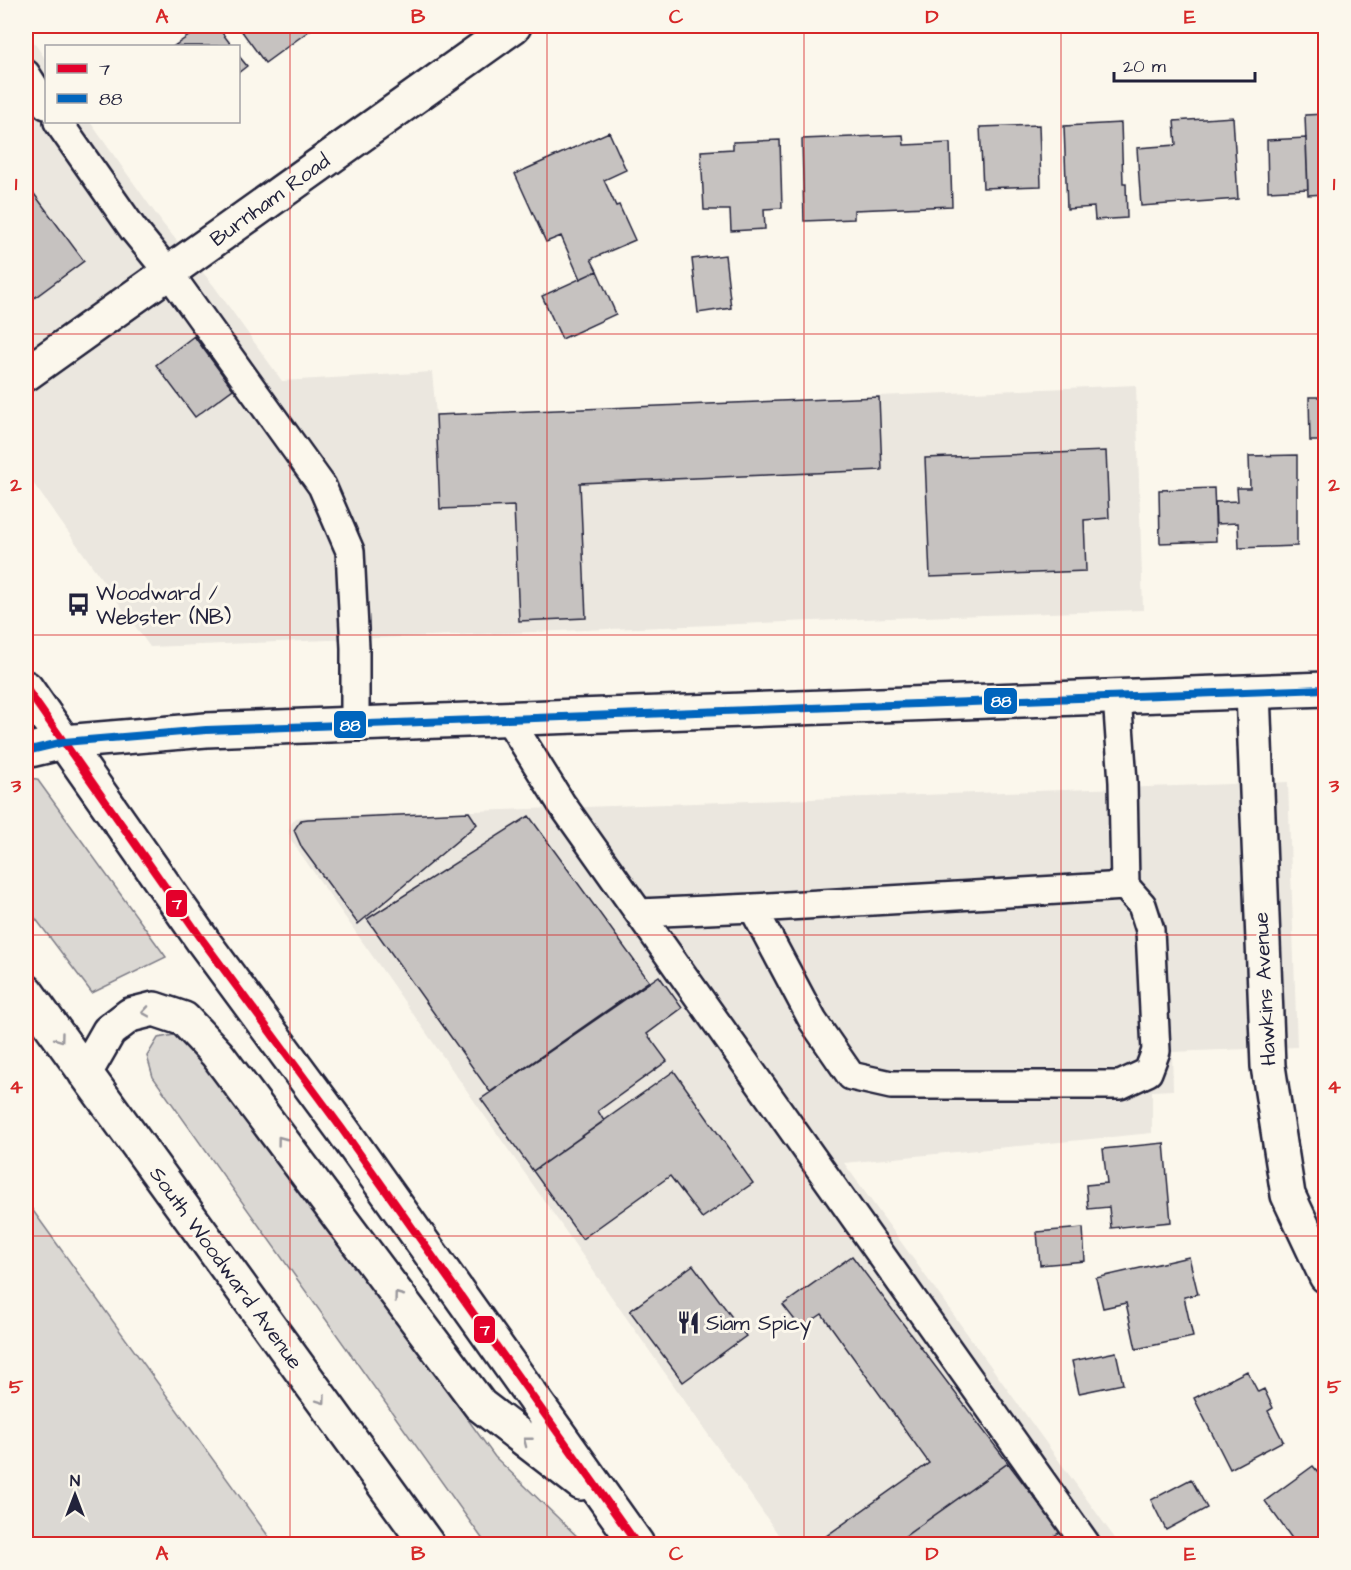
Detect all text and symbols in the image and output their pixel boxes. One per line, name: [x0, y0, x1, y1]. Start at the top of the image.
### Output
text: A: [156, 3, 169, 31]
text: B: [411, 3, 426, 31]
text: C: [669, 3, 684, 31]
text: D: [926, 3, 939, 31]
text: E: [1184, 3, 1196, 31]
legend: [45, 45, 240, 123]
scale bar: [1114, 45, 1255, 83]
text: 20 m: [1123, 54, 1166, 79]
text: 7: [99, 57, 110, 82]
text: 88: [99, 87, 123, 112]
street label: Burnham Road: [204, 146, 336, 253]
text: 1: [15, 170, 18, 198]
text: 1: [1333, 170, 1336, 198]
text: 2: [9, 471, 22, 499]
text: 2: [1327, 471, 1340, 499]
place label: Woodward / Webster (NB): [96, 579, 231, 632]
bus stop icon: Woodward / Webster (NB): [65, 592, 91, 618]
line badge: 88: [983, 687, 1018, 715]
text: 88: [991, 691, 1012, 713]
line badge: 88: [333, 710, 367, 739]
text: 88: [340, 715, 361, 737]
text: 3: [10, 772, 22, 800]
text: 3: [1328, 772, 1340, 800]
line badge: 7: [165, 889, 188, 918]
text: 7: [171, 893, 182, 915]
street label: Hawkins Avenue: [1246, 911, 1284, 1067]
one-way arrow: [141, 1005, 151, 1018]
one-way arrow: [53, 1032, 64, 1043]
text: 4: [9, 1073, 23, 1101]
text: 4: [1327, 1073, 1341, 1101]
one-way arrow: [278, 1135, 289, 1146]
street label: South Woodward Avenue: [143, 1161, 309, 1375]
one-way arrow: [395, 1291, 406, 1302]
place label: Siam Spicy: [706, 1309, 812, 1340]
restaurant icon: Siam Spicy: [675, 1310, 701, 1336]
line badge: 7: [473, 1315, 496, 1344]
text: 7: [479, 1319, 490, 1341]
text: 5: [9, 1373, 24, 1401]
text: 5: [1327, 1373, 1342, 1401]
one-way arrow: [315, 1394, 326, 1405]
one-way arrow: [522, 1437, 533, 1448]
north arrow: [45, 1465, 105, 1525]
text: N: [70, 1470, 80, 1492]
text: A: [156, 1540, 169, 1568]
text: B: [411, 1540, 426, 1568]
text: C: [669, 1540, 684, 1568]
text: D: [926, 1540, 939, 1568]
text: E: [1184, 1540, 1196, 1568]

